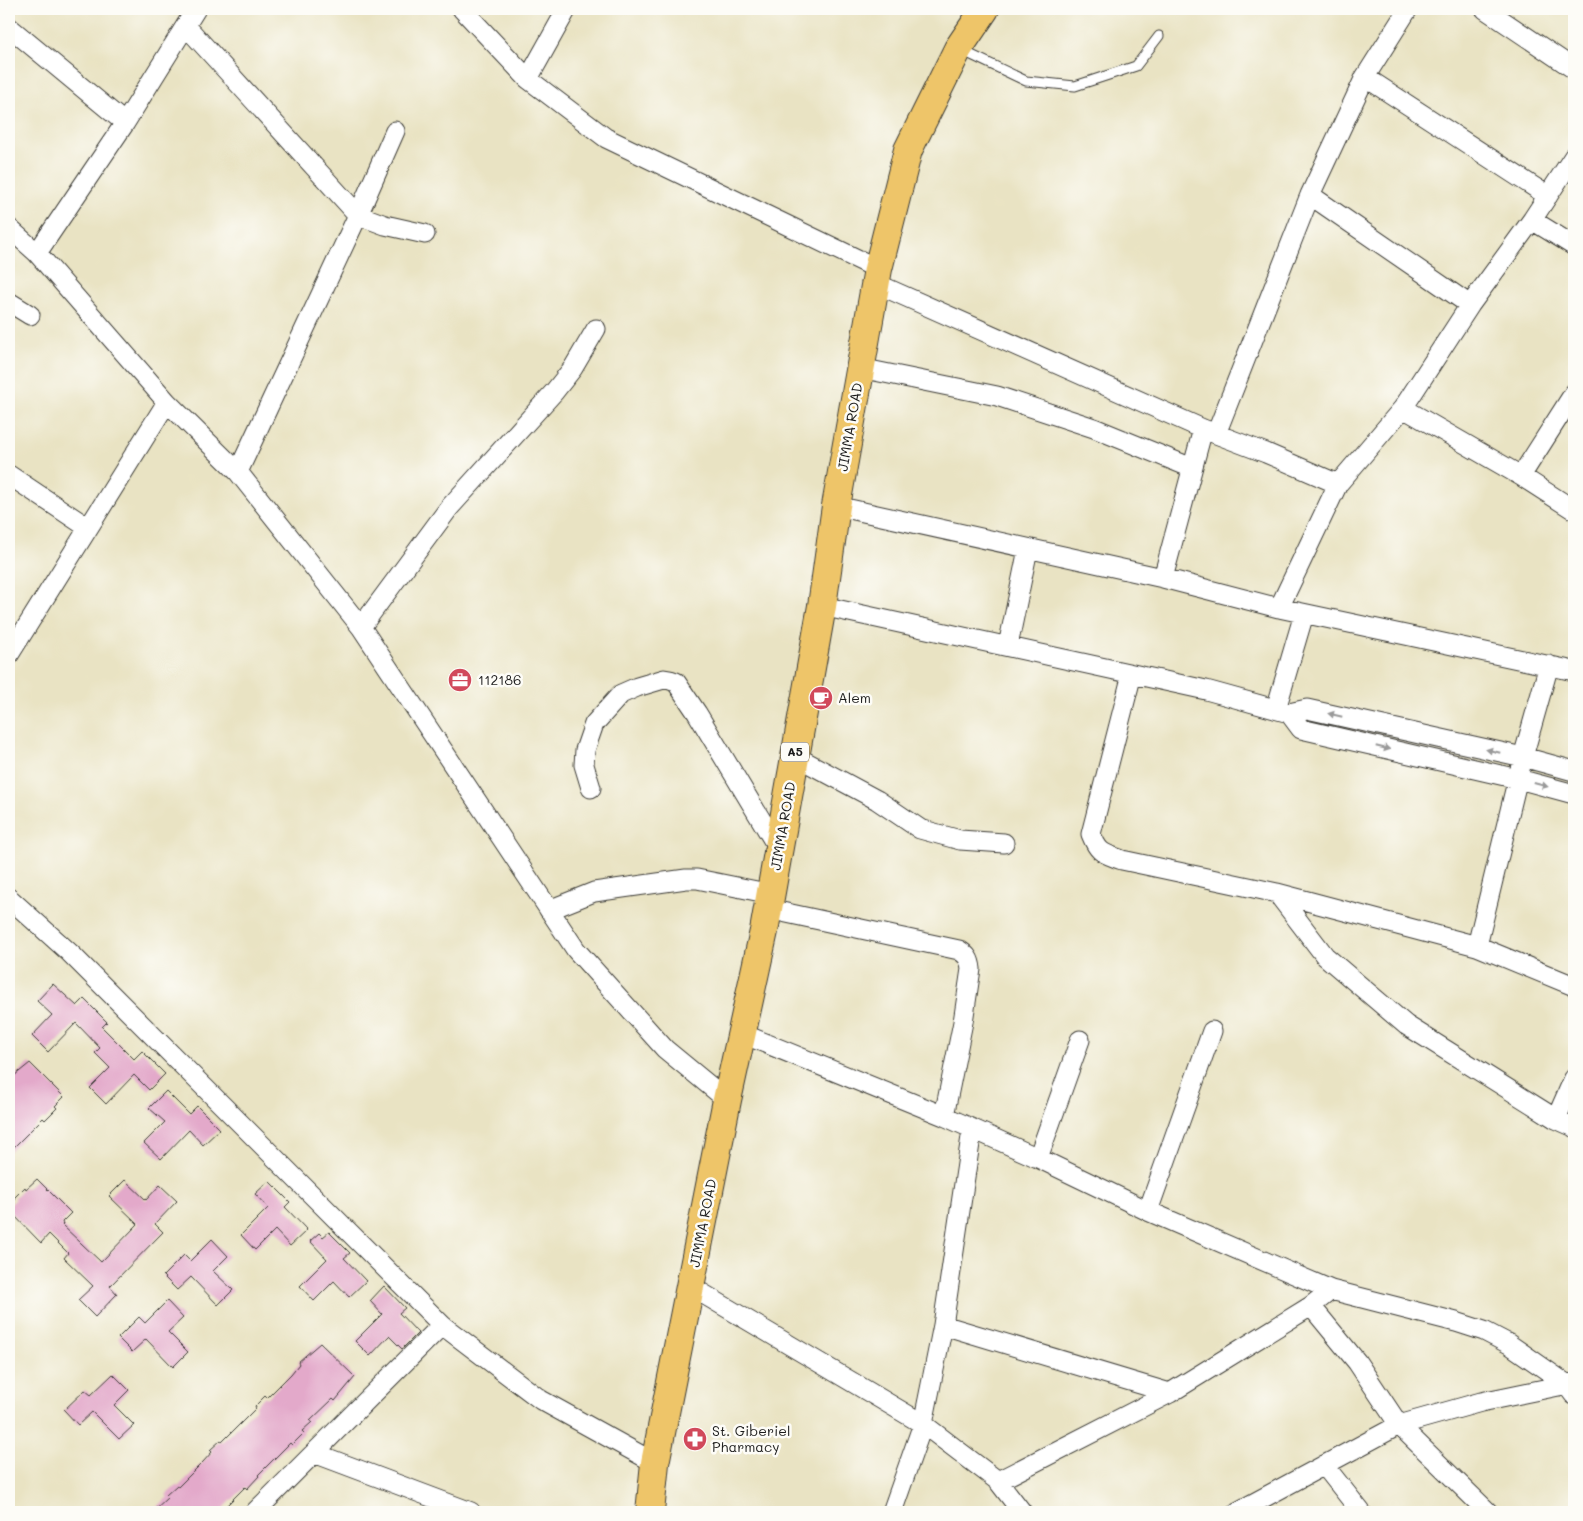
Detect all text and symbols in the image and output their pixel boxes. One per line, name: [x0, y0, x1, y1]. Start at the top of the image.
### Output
street label: JIMMA ROAD: [832, 381, 867, 473]
office icon: 112186: [447, 667, 473, 693]
place label: 112186: [478, 670, 522, 689]
cafe icon: Alem: [808, 685, 834, 711]
place label: Alem: [838, 688, 871, 707]
one-way arrow: [1327, 711, 1342, 719]
road number: A5: [781, 742, 809, 762]
one-way arrow: [1376, 744, 1391, 752]
one-way arrow: [1485, 746, 1501, 754]
street label: JIMMA ROAD: [765, 780, 800, 872]
one-way arrow: [1534, 781, 1549, 789]
street label: JIMMA ROAD: [685, 1177, 720, 1269]
place label: St. Giberiel Pharmacy: [712, 1421, 790, 1456]
pharmacy icon: St. Giberiel Pharmacy: [682, 1426, 708, 1452]

